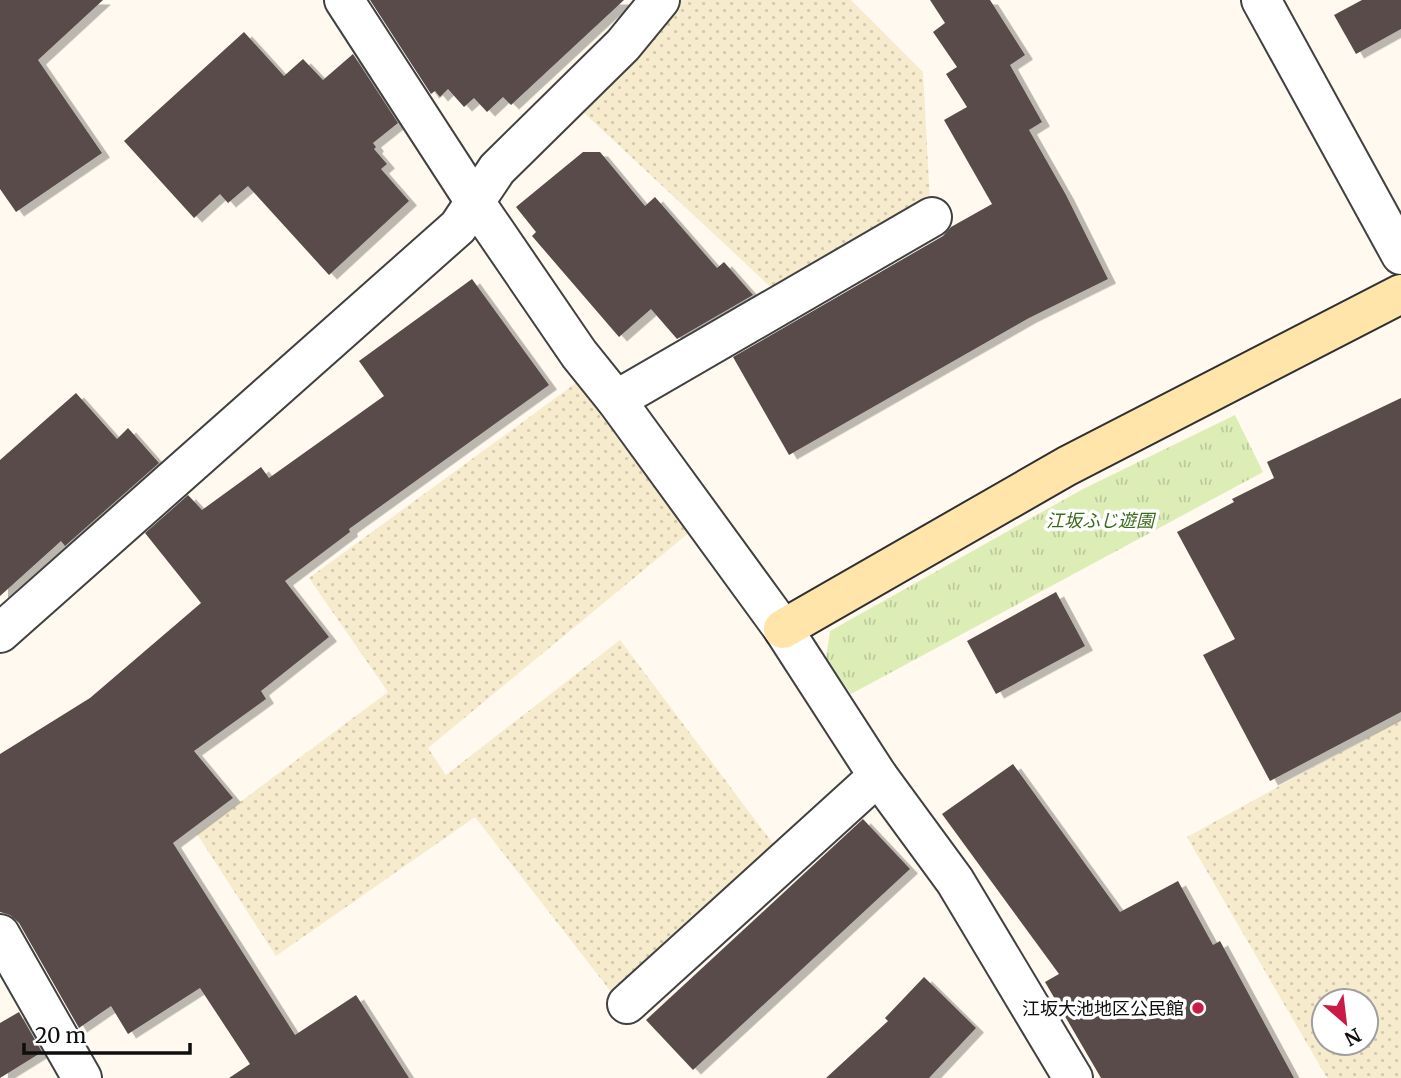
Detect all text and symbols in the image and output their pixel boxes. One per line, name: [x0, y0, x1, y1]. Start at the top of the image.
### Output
park label: 江坂ふじ遊園: [1046, 509, 1157, 532]
north arrow: [1310, 987, 1380, 1057]
place label: 江坂大池地区公民館: [1022, 997, 1184, 1020]
marker: 江坂大池地区公民館: [1190, 1000, 1206, 1016]
scale bar: [24, 1012, 191, 1056]
text: 20 m: [35, 1022, 87, 1049]
text: N: [1341, 1023, 1365, 1051]

